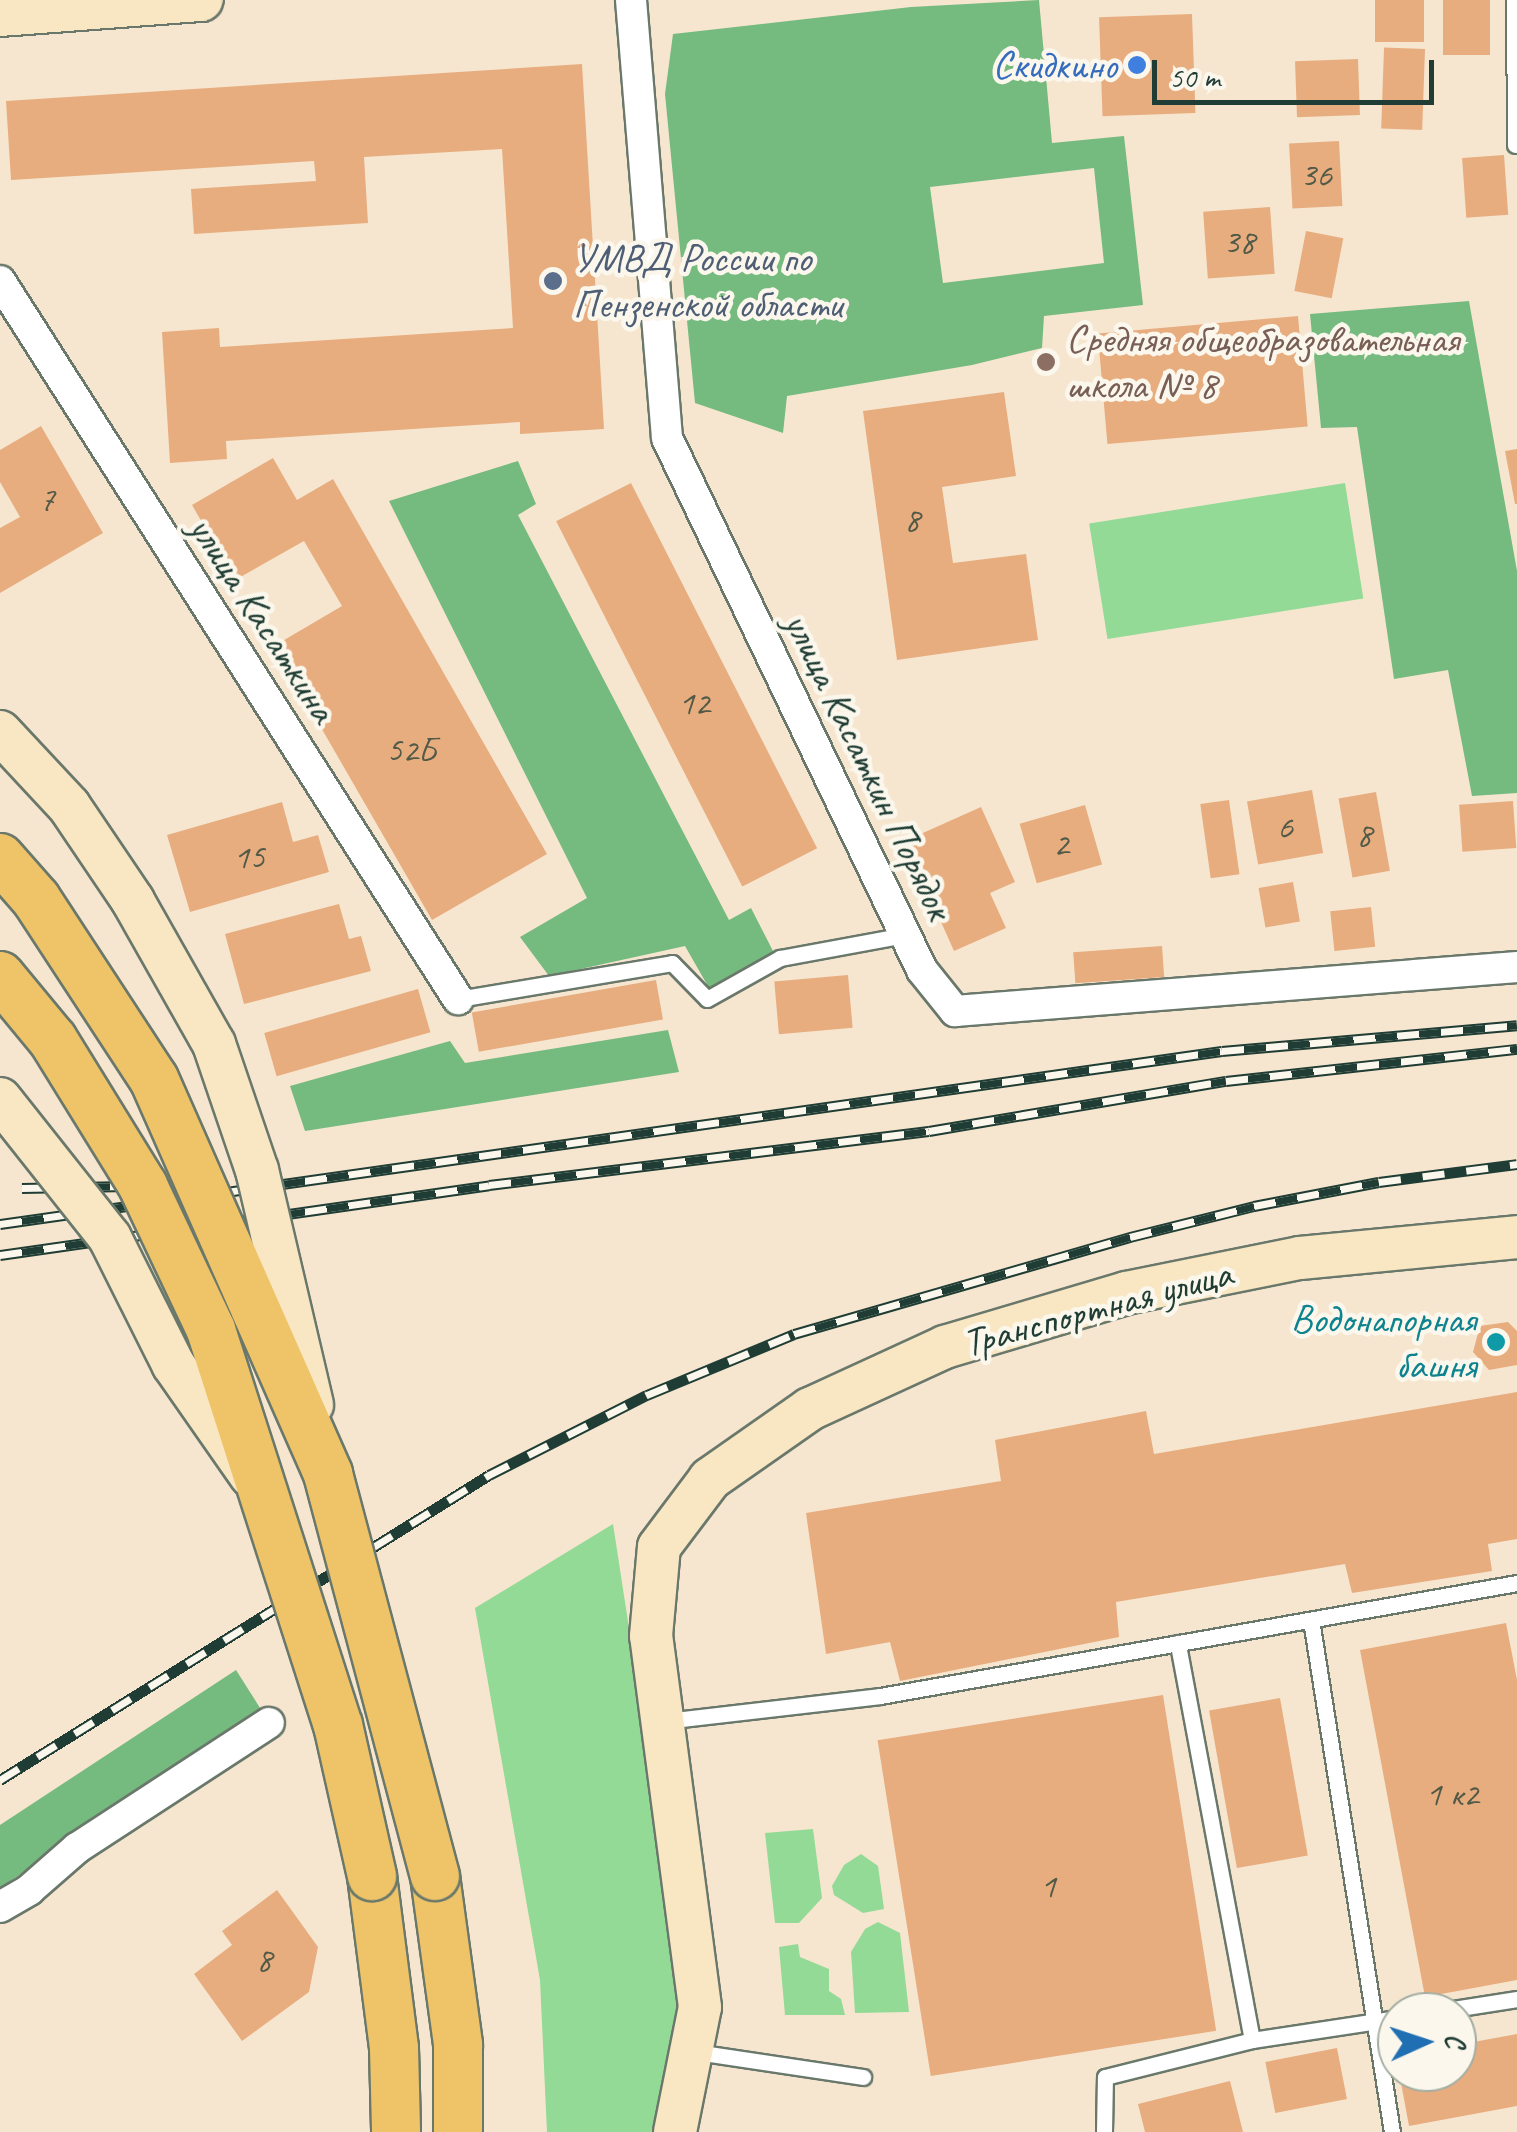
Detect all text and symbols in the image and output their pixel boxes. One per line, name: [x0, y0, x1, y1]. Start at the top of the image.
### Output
scale bar: [1157, 40, 1440, 102]
place label: Скидкино: [992, 41, 1117, 89]
marker: Скидкино: [1126, 54, 1148, 76]
text: 50 m: [1169, 58, 1220, 96]
house number: 36: [1300, 154, 1332, 196]
house number: 38: [1223, 221, 1255, 263]
place label: УМВД России по Пензенской области: [573, 234, 842, 328]
marker: УМВД России по Пензенской области: [542, 270, 564, 292]
place label: Средняя общеобразовательная школа № 8: [1066, 315, 1459, 409]
marker: Средняя общеобразовательная школа № 8: [1035, 351, 1057, 373]
house number: 7: [39, 478, 55, 520]
house number: 8: [904, 499, 920, 541]
street label: улица Касаткина: [178, 505, 348, 733]
street label: улица Касаткин Порядок: [773, 603, 965, 929]
house number: 12: [678, 682, 710, 724]
house number: 52Б: [386, 729, 436, 771]
house number: 6: [1277, 806, 1293, 848]
house number: 8: [1356, 814, 1372, 856]
house number: 2: [1053, 823, 1069, 865]
house number: 15: [233, 836, 265, 878]
street label: Транспортная улица: [956, 1249, 1238, 1367]
place label: Водонапорная башня: [1291, 1295, 1476, 1389]
marker: Водонапорная башня: [1485, 1331, 1507, 1353]
house number: 1 к2: [1426, 1773, 1478, 1815]
house number: 1: [1040, 1865, 1056, 1907]
house number: 8: [256, 1939, 272, 1981]
north arrow: [1377, 1992, 1477, 2092]
text: С: [1438, 2033, 1473, 2048]

